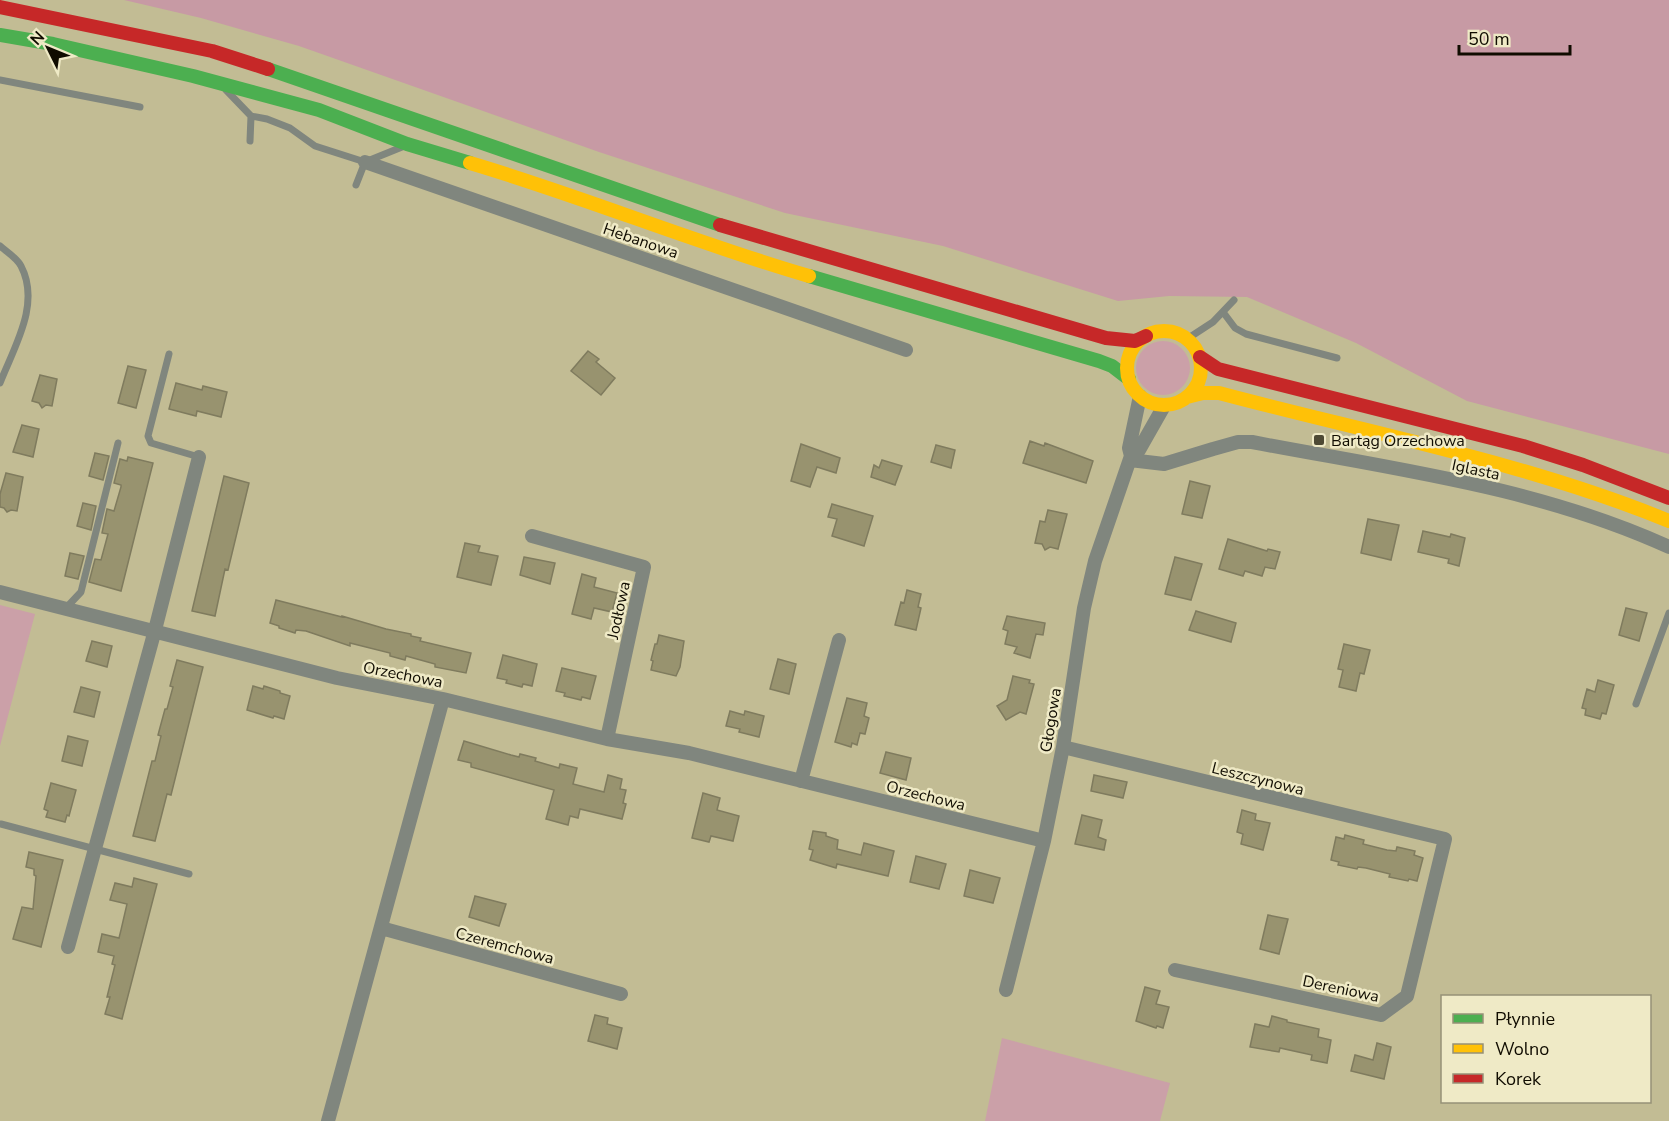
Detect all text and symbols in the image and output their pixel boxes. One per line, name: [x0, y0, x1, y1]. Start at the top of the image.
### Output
north arrow: [18, 18, 78, 78]
scale bar: [1459, 18, 1570, 56]
text: N: [26, 27, 50, 50]
text: 50 m: [1468, 27, 1510, 51]
street label: Hebanowa: [600, 218, 681, 264]
place label: Bartąg Orzechowa: [1331, 430, 1465, 452]
marker: Bartąg Orzechowa: [1312, 433, 1326, 447]
street label: Iglasta: [1450, 454, 1502, 486]
street label: Jodłowa: [602, 579, 636, 642]
street label: Orzechowa: [361, 656, 445, 693]
street label: Głogowa: [1035, 686, 1067, 754]
street label: Leszczynowa: [1209, 757, 1306, 801]
street label: Orzechowa: [884, 776, 968, 816]
street label: Czeremchowa: [453, 922, 556, 970]
street label: Dereniowa: [1300, 970, 1381, 1008]
legend: [1441, 995, 1651, 1103]
text: Płynnie: [1495, 1007, 1555, 1031]
text: Wolno: [1495, 1037, 1549, 1061]
text: Korek: [1495, 1067, 1542, 1091]

